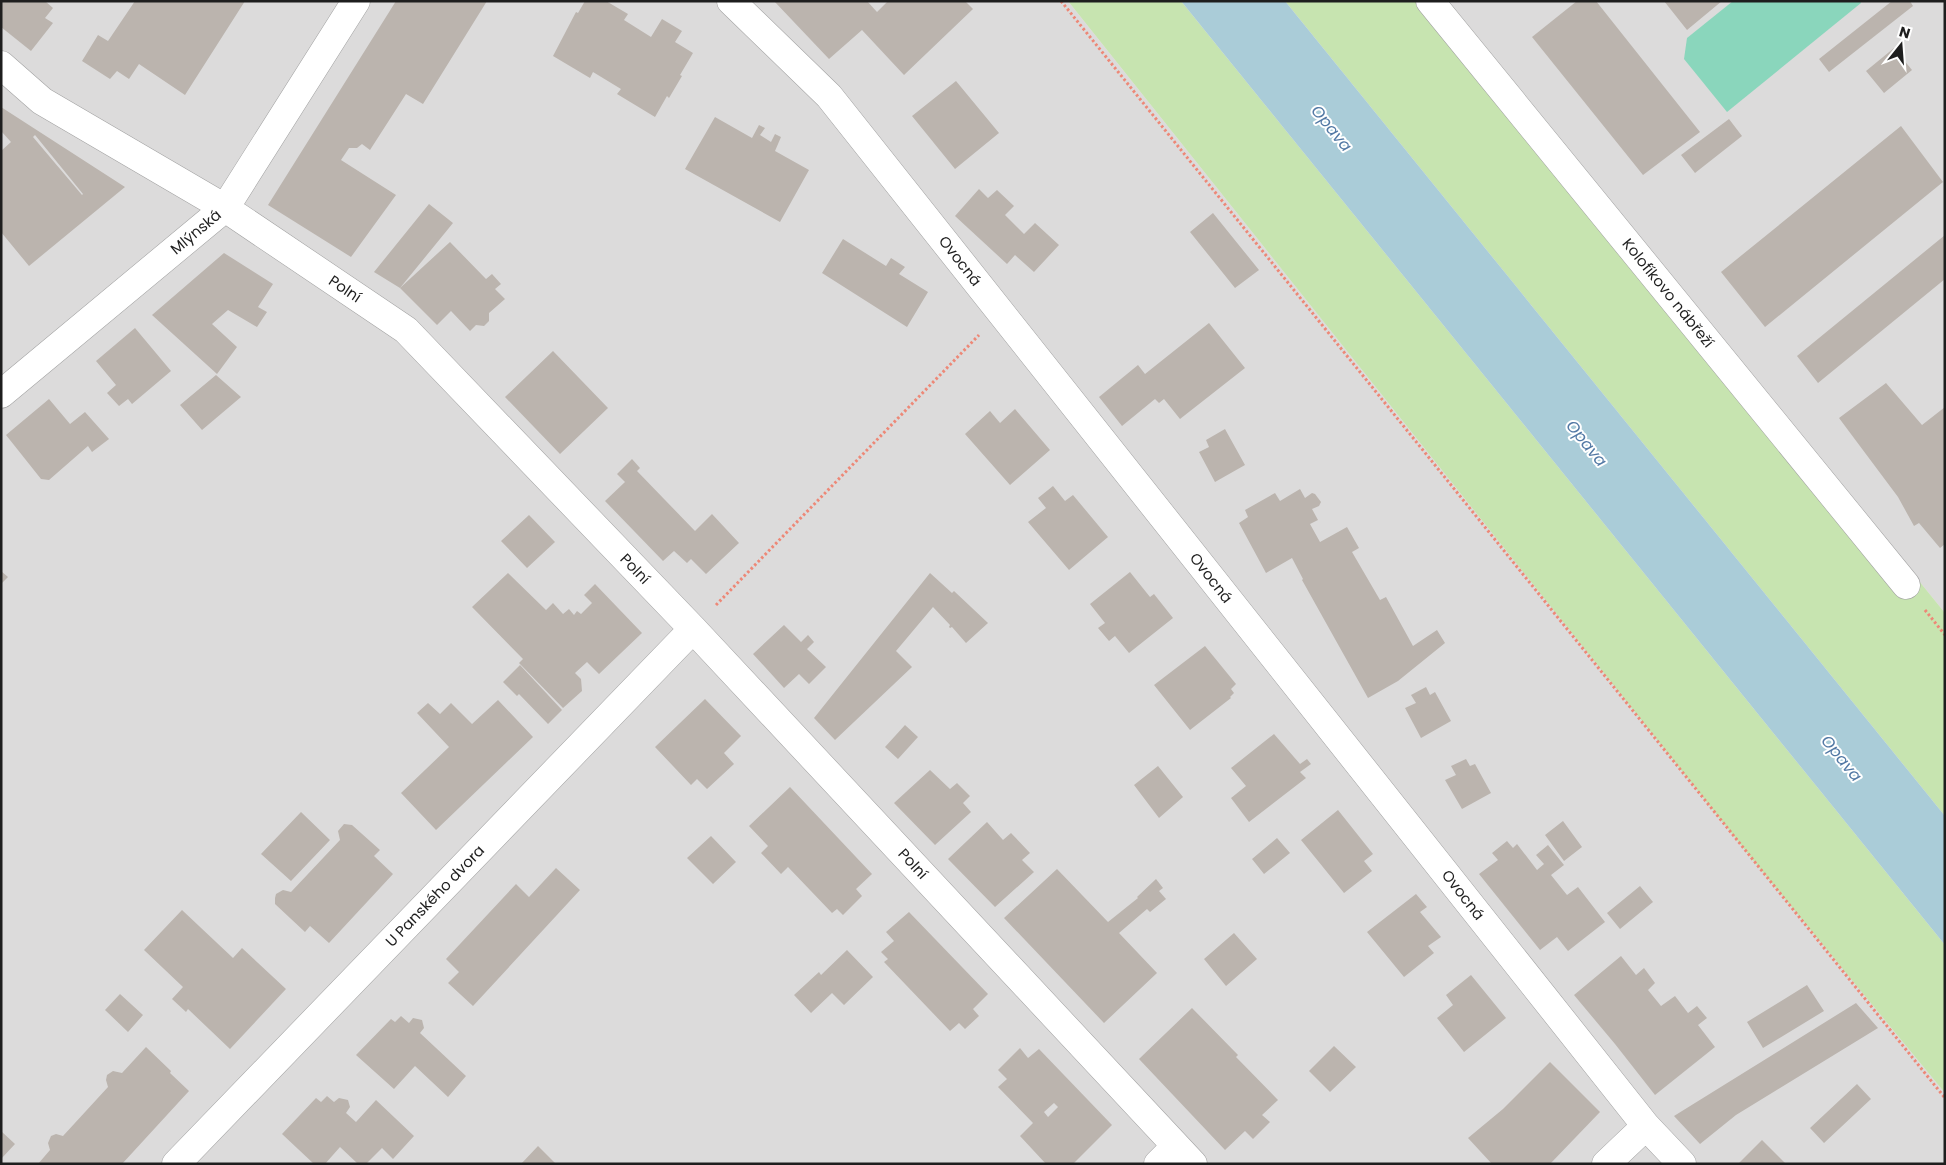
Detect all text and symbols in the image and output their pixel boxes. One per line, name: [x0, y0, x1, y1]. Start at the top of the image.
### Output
north arrow: [1876, 20, 1926, 70]
text: N: [1897, 21, 1913, 44]
water label: Opava: [1306, 100, 1358, 157]
street label: Mlýnská: [166, 204, 226, 259]
street label: Ovocná: [934, 231, 987, 290]
street label: Kolofíkovo nábřeží: [1618, 234, 1719, 352]
street label: Polní: [325, 270, 366, 307]
water label: Opava: [1561, 415, 1613, 472]
street label: Ovocná: [1185, 548, 1238, 607]
street label: Polní: [616, 549, 655, 589]
water label: Opava: [1816, 730, 1868, 787]
street label: U Panského dvora: [380, 840, 489, 951]
street label: Polní: [894, 844, 933, 884]
street label: Ovocná: [1437, 865, 1490, 924]

